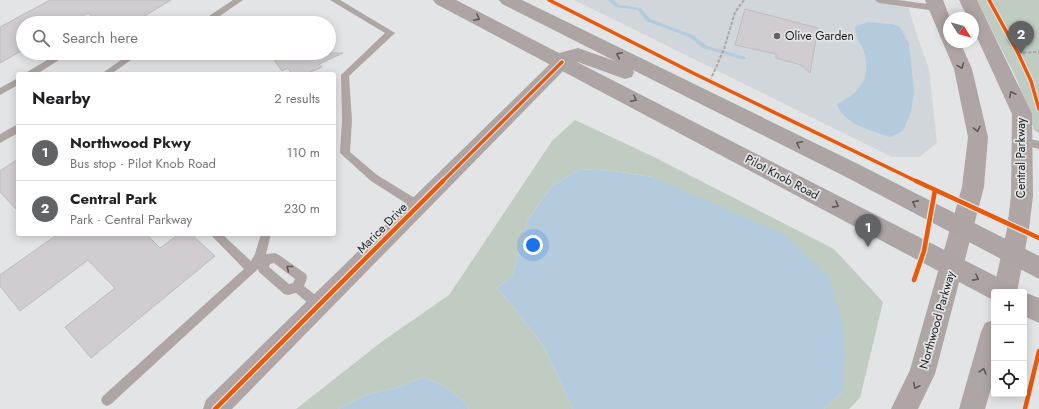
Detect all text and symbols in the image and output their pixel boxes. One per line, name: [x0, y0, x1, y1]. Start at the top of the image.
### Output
north arrow: [943, 12, 979, 48]
one-way arrow: [472, 13, 480, 21]
search box: [16, 16, 336, 60]
pin: 2: [1008, 21, 1034, 54]
icon: search: [30, 27, 52, 49]
text: Search here: [62, 27, 138, 49]
place label: Olive Garden: [785, 27, 854, 45]
marker: Olive Garden: [772, 31, 782, 41]
one-way arrow: [616, 52, 624, 60]
one-way arrow: [957, 63, 965, 70]
text: Nearby: [32, 86, 90, 110]
text: 2 results: [274, 89, 320, 108]
one-way arrow: [1009, 91, 1017, 98]
one-way arrow: [630, 95, 637, 102]
street label: Central Parkway: [1012, 117, 1030, 198]
one-way arrow: [972, 126, 980, 133]
text: Northwood Pkwy: [70, 132, 191, 154]
one-way arrow: [795, 141, 803, 149]
text: 1: [42, 143, 48, 162]
text: 110 m: [286, 143, 320, 162]
street label: Pilot Knob Road: [742, 150, 822, 204]
text: Bus stop · Pilot Knob Road: [70, 154, 216, 173]
text: Central Park: [70, 188, 157, 210]
text: 2: [41, 199, 49, 218]
text: 230 m: [284, 199, 320, 218]
street label: Marice Drive: [353, 199, 411, 257]
one-way arrow: [832, 200, 839, 208]
one-way arrow: [911, 200, 919, 208]
text: Park · Central Parkway: [70, 210, 192, 229]
pin: 1: [855, 214, 881, 247]
your location: [523, 235, 543, 255]
one-way arrow: [286, 266, 293, 273]
street label: Northwood Parkway: [914, 268, 960, 371]
one-way arrow: [972, 273, 979, 281]
map controls: [991, 289, 1027, 397]
button: +: [991, 289, 1027, 325]
button: −: [991, 325, 1027, 361]
button: locate: [991, 361, 1027, 397]
one-way arrow: [978, 368, 987, 375]
one-way arrow: [913, 381, 921, 389]

